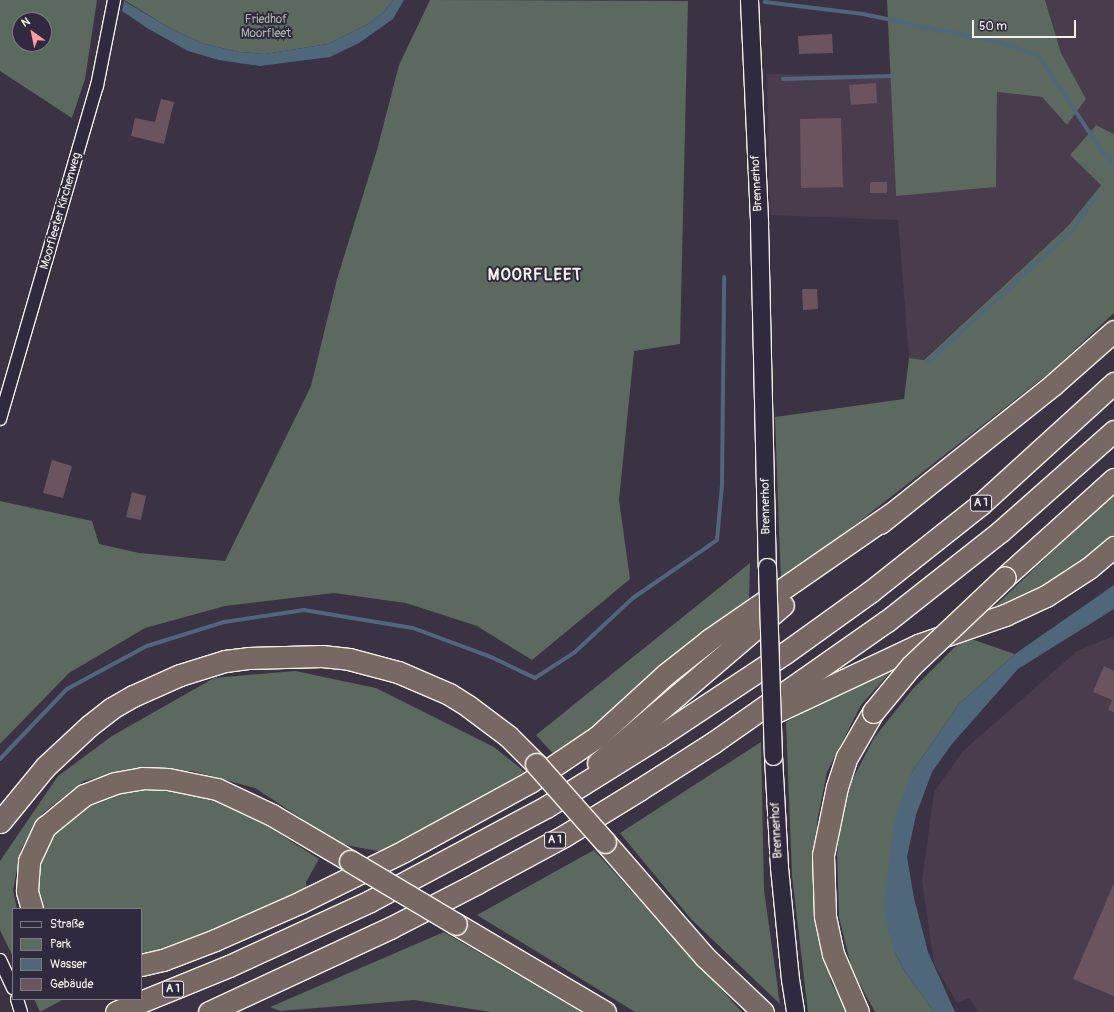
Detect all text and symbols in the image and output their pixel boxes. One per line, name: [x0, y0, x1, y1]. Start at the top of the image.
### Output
north arrow: [12, 12, 52, 52]
scale bar: [974, 12, 1078, 38]
park label: Friedhof Moorfleet: [241, 13, 291, 41]
text: N: [19, 15, 32, 30]
text: 50 m: [979, 19, 1007, 34]
street label: Moorfleeter Kirchenweg: [37, 151, 85, 271]
street label: Brennerhof: [748, 154, 766, 212]
district label: MOORFLEET: [488, 265, 582, 285]
street label: Brennerhof: [758, 477, 774, 535]
road number: A 1: [970, 494, 992, 512]
street label: Brennerhof: [768, 801, 786, 859]
road number: A 1: [544, 831, 566, 849]
legend: [12, 908, 142, 1000]
text: Straße: [50, 917, 84, 932]
text: Park: [50, 937, 71, 952]
text: Wasser: [50, 957, 87, 972]
text: Gebäude: [50, 977, 93, 992]
road number: A 1: [162, 980, 184, 998]

